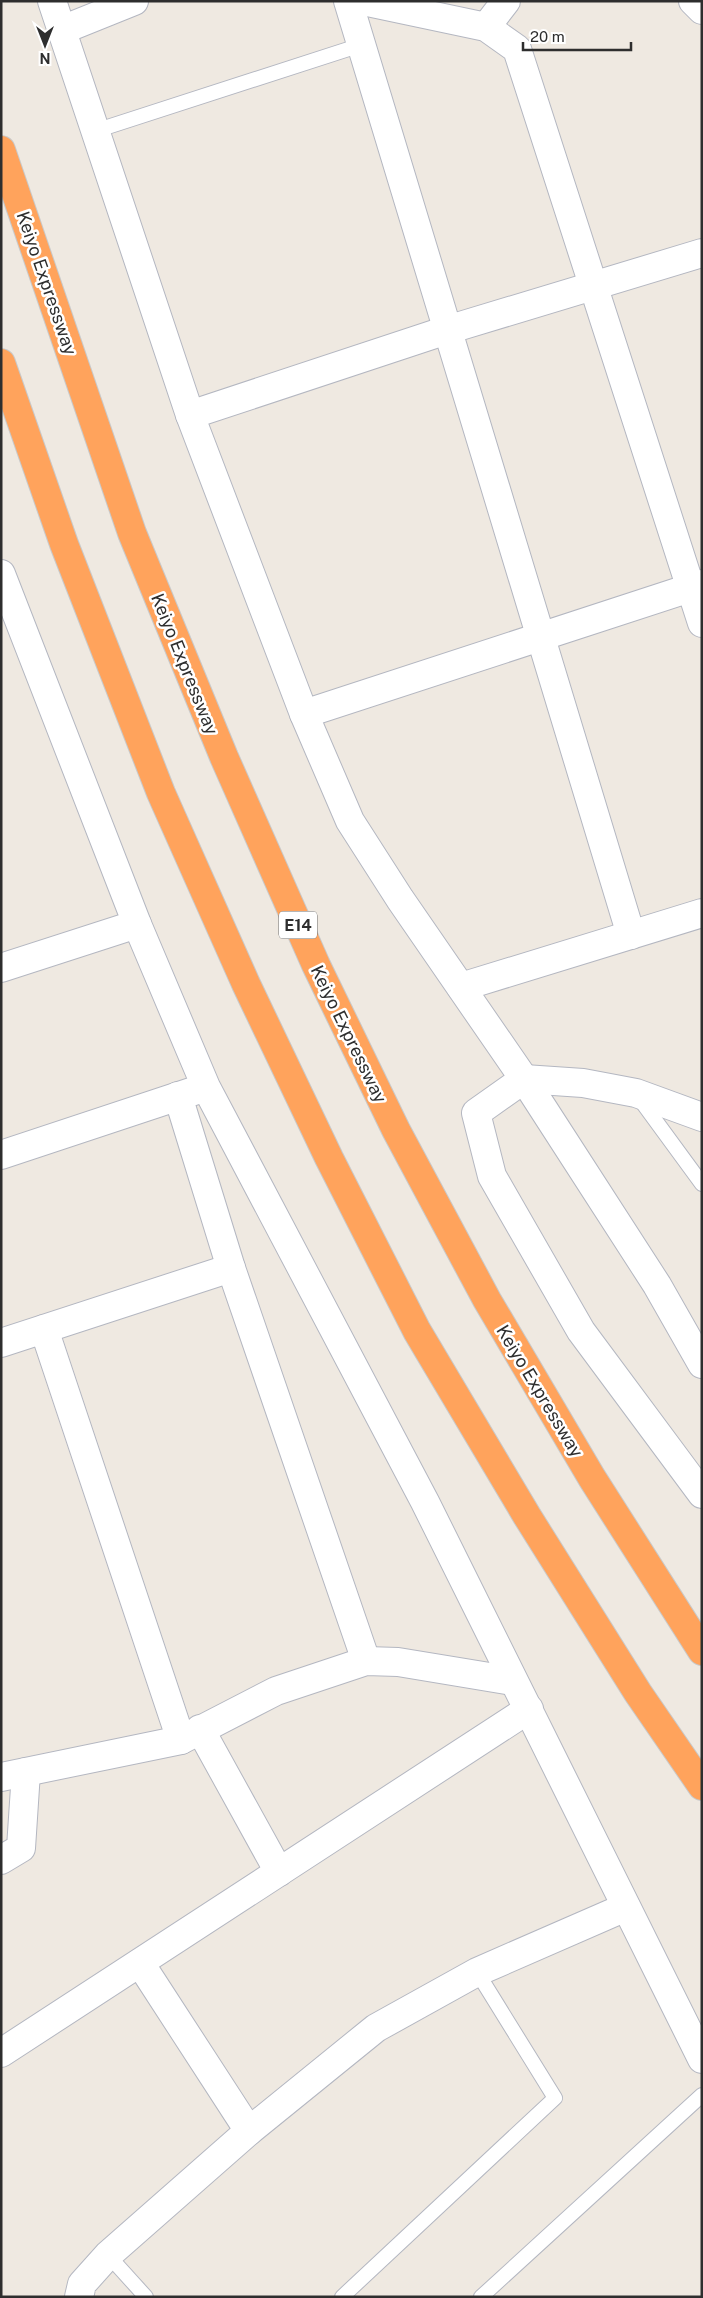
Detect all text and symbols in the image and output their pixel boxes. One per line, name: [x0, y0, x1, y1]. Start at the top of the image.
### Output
north arrow: [20, 20, 70, 70]
scale bar: [523, 20, 630, 52]
text: 20 m: [530, 28, 565, 45]
text: N: [40, 50, 50, 66]
street label: Keiyo Expressway: [13, 208, 82, 358]
street label: Keiyo Expressway: [147, 590, 223, 738]
road number: E14: [279, 912, 317, 938]
street label: Keiyo Expressway: [307, 962, 392, 1107]
street label: Keiyo Expressway: [492, 1321, 588, 1461]

